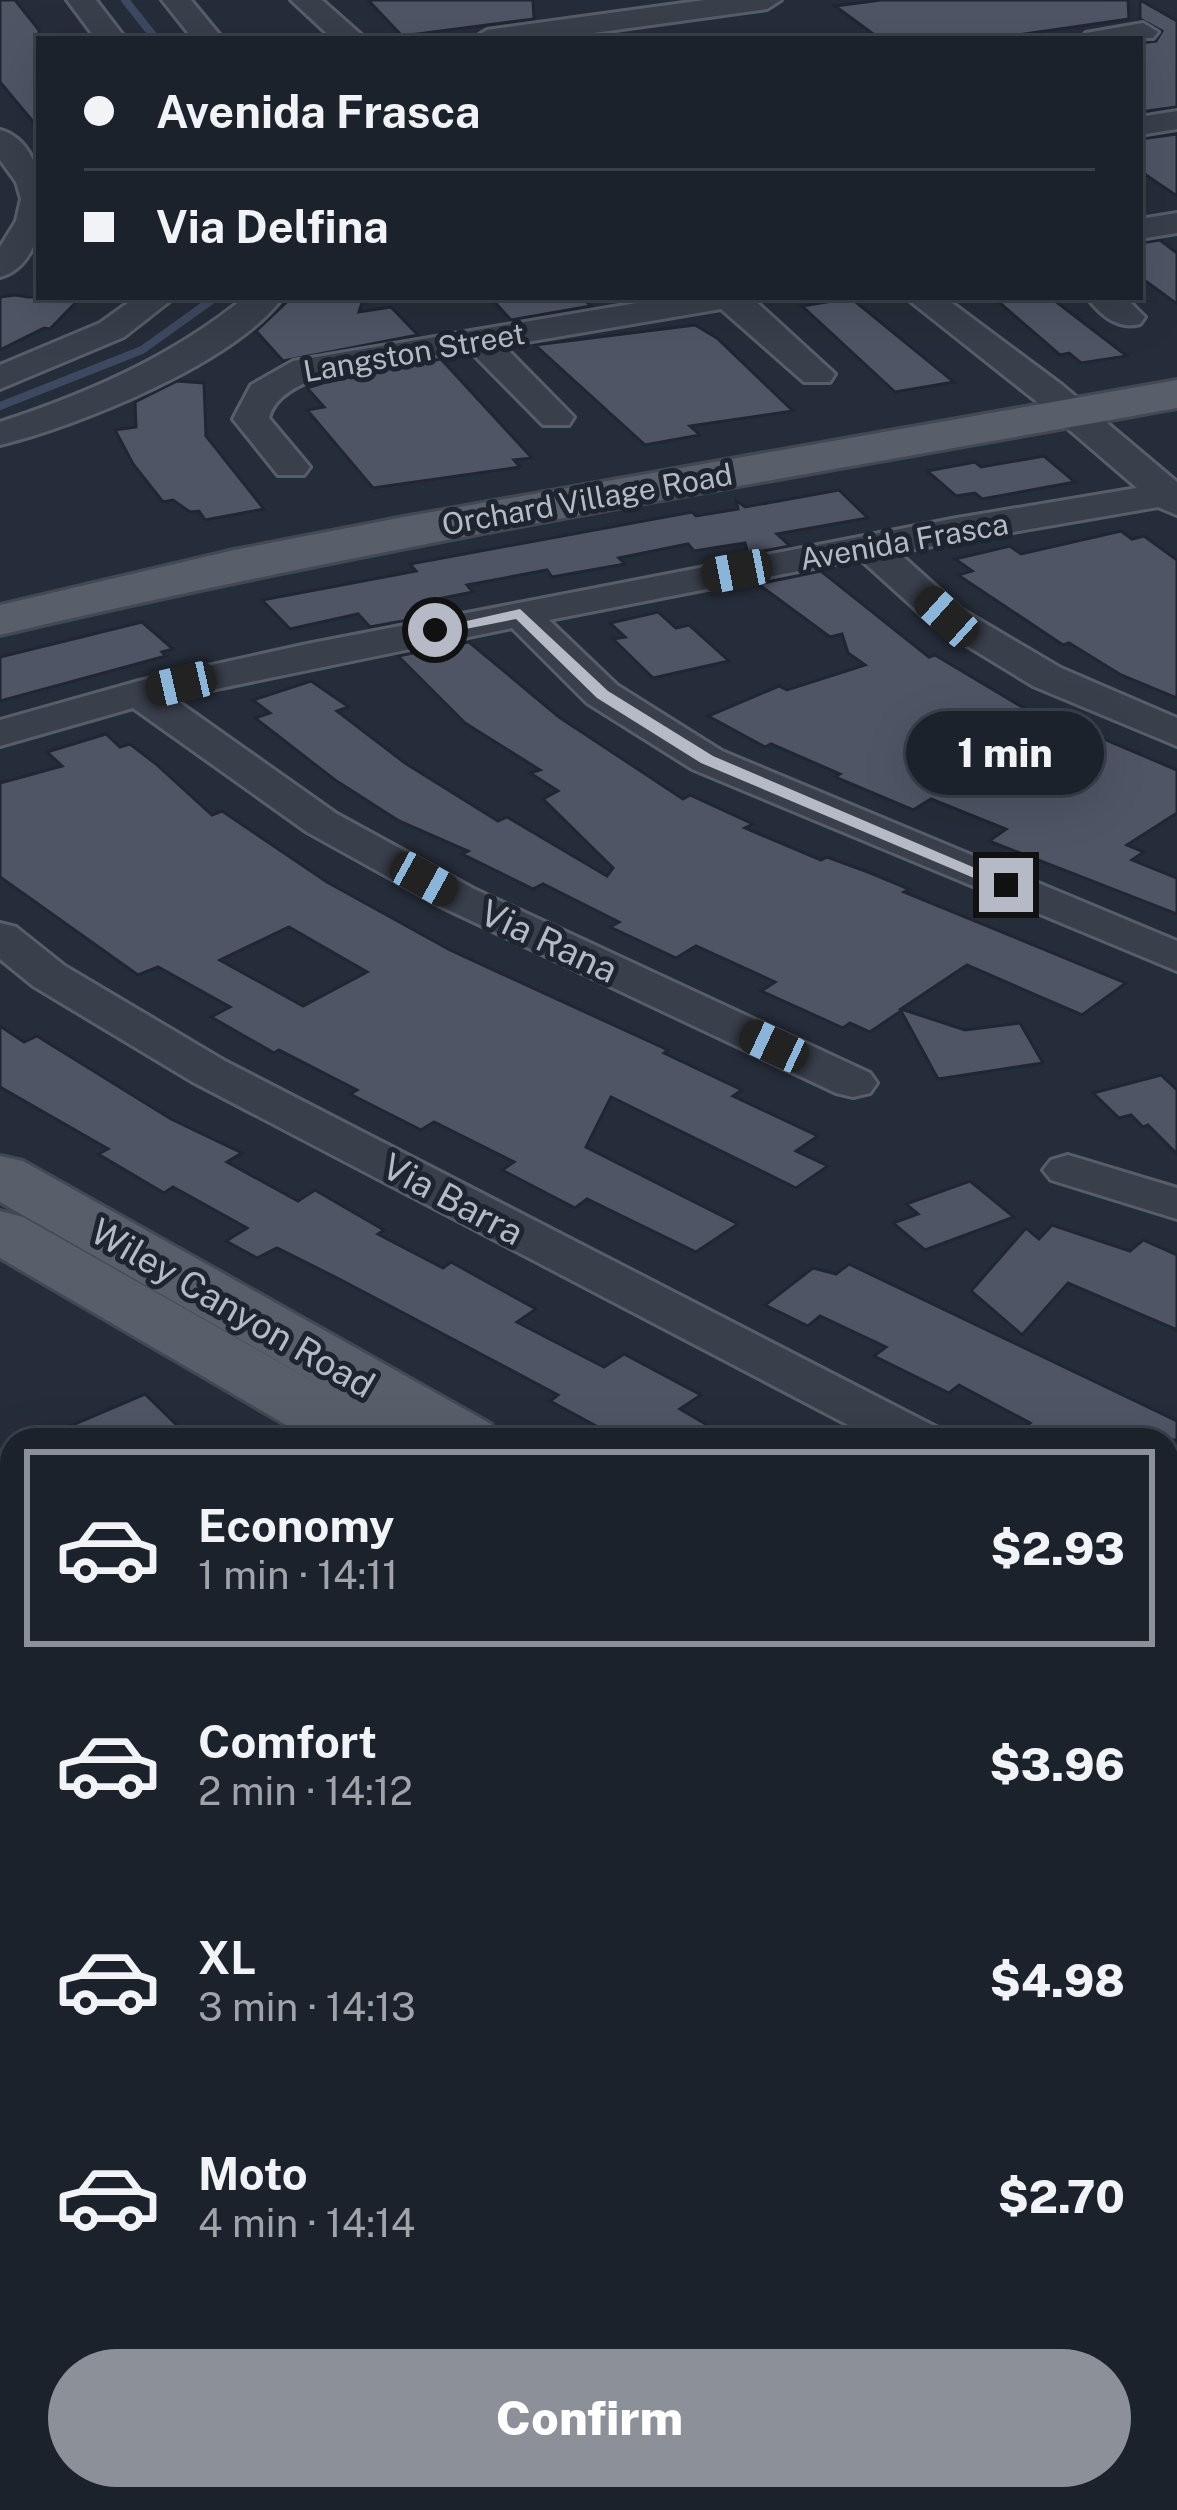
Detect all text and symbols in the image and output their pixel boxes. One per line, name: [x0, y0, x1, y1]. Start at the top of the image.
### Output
text: Avenida Frasca: [156, 85, 481, 138]
text: Via Delfina: [156, 200, 389, 253]
street label: Langston Street: [300, 315, 528, 389]
street label: Orchard Village Road: [439, 456, 735, 542]
street label: Avenida Frasca: [797, 505, 1011, 577]
car: [698, 546, 776, 596]
car: [908, 580, 986, 654]
route start: [408, 603, 462, 657]
car: [142, 658, 220, 710]
callout: 1 min: [907, 711, 1105, 795]
text: 1 min: [957, 730, 1053, 776]
car: [384, 846, 464, 912]
route end: [979, 858, 1033, 912]
street label: Via Rana: [474, 891, 624, 991]
car: [734, 1014, 814, 1078]
street label: Via Barra: [375, 1144, 531, 1254]
street label: Wiley Canyon Road: [84, 1210, 382, 1406]
icon: car: [54, 1494, 162, 1602]
text: Economy: [198, 1499, 394, 1552]
text: $2.93: [991, 1522, 1125, 1575]
text: 1 min · 14:11: [198, 1552, 398, 1598]
icon: car: [54, 1710, 162, 1818]
text: Comfort: [198, 1715, 377, 1768]
text: $3.96: [989, 1738, 1125, 1791]
text: 2 min · 14:12: [198, 1768, 413, 1814]
icon: car: [54, 1926, 162, 2034]
text: XL: [198, 1931, 256, 1984]
text: $4.98: [990, 1954, 1125, 2007]
text: 3 min · 14:13: [198, 1984, 415, 2030]
icon: car: [54, 2142, 162, 2250]
text: Moto: [198, 2147, 308, 2200]
text: $2.70: [998, 2170, 1125, 2223]
text: 4 min · 14:14: [198, 2200, 415, 2246]
button: Confirm: [48, 2349, 1131, 2487]

